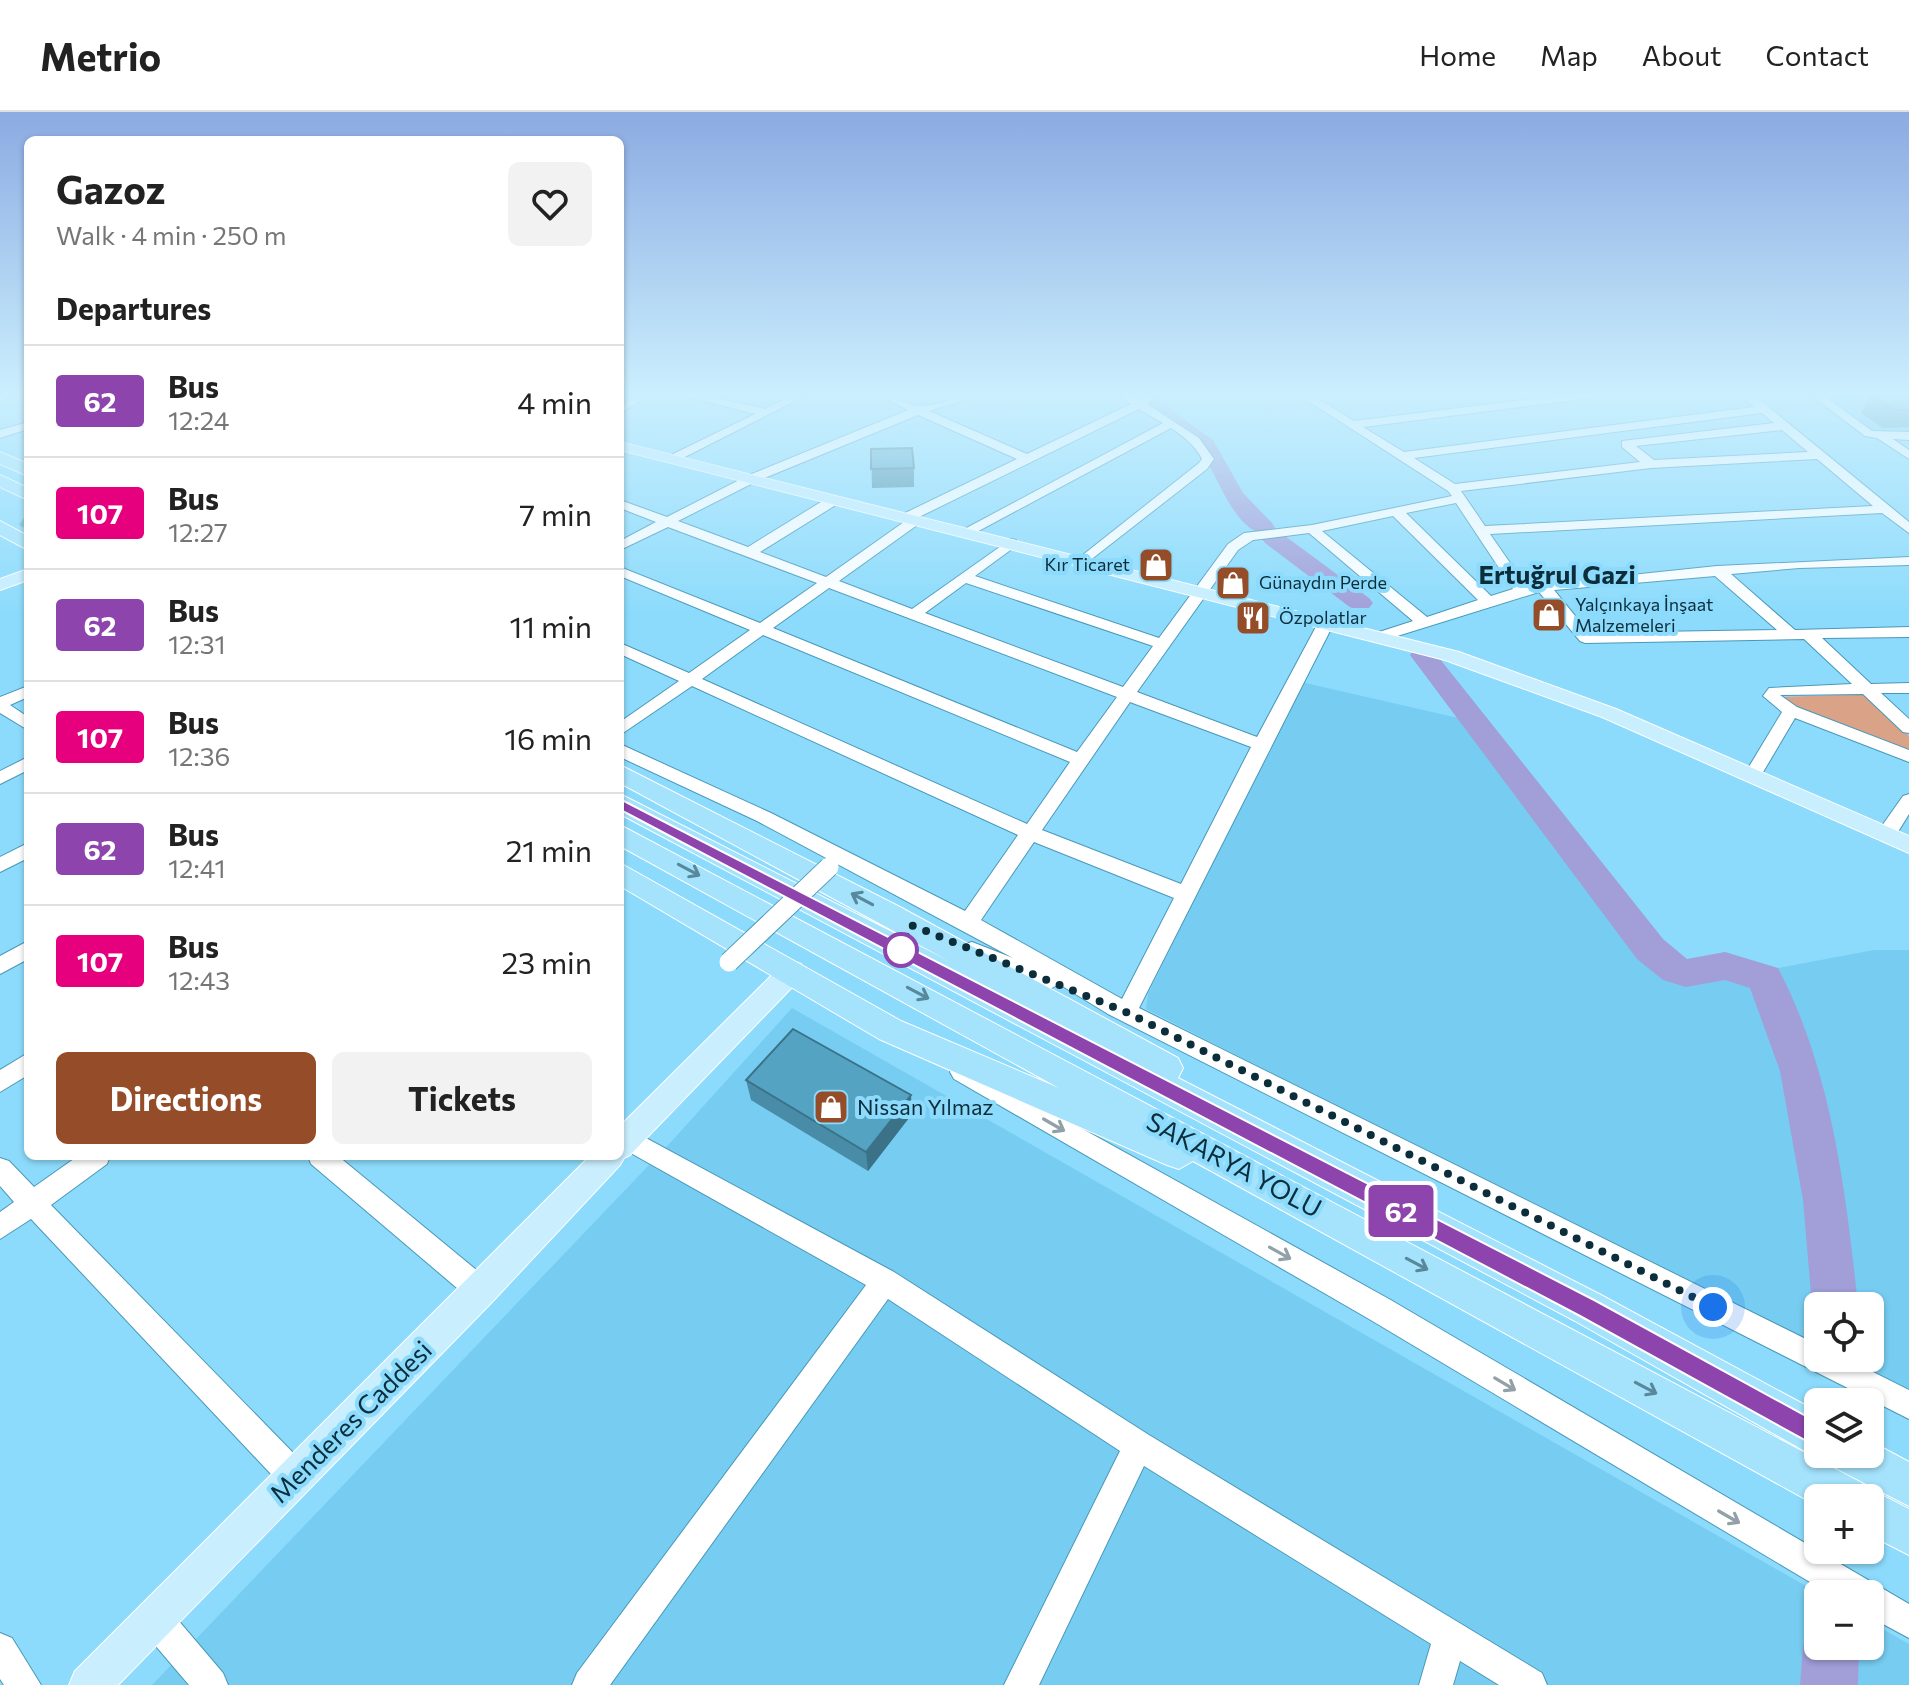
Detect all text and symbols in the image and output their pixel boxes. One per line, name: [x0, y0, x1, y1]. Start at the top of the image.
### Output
text: Metrio: [40, 32, 161, 79]
text: Home: [1419, 38, 1496, 72]
text: Map: [1540, 38, 1598, 72]
text: About: [1642, 38, 1722, 72]
text: Contact: [1766, 38, 1869, 72]
button: heart: [508, 162, 592, 246]
text: Gazoz: [56, 165, 165, 212]
text: Walk · 4 min · 250 m: [56, 219, 286, 250]
text: Departures: [56, 289, 211, 326]
text: Bus: [168, 367, 219, 404]
text: 4 min: [517, 383, 592, 420]
text: 62: [83, 384, 117, 418]
text: 12:24: [168, 404, 229, 435]
text: Bus: [168, 479, 219, 516]
text: 7 min: [519, 495, 592, 532]
text: 107: [77, 496, 123, 530]
text: 12:27: [168, 516, 228, 547]
shop icon: Kır Ticaret: [1137, 546, 1175, 584]
place label: Kır Ticaret: [1045, 553, 1130, 575]
district label: Ertuğrul Gazi: [1478, 558, 1636, 589]
shop icon: Günaydın Perde: [1214, 564, 1252, 602]
place label: Günaydın Perde: [1259, 571, 1387, 593]
text: Bus: [168, 591, 219, 628]
place label: Yalçınkaya İnşaat Malzemeleri: [1575, 593, 1713, 636]
shop icon: Yalçınkaya İnşaat Malzemeleri: [1530, 596, 1568, 634]
restaurant icon: Özpolatlar: [1234, 599, 1272, 637]
place label: Özpolatlar: [1279, 606, 1367, 628]
text: 11 min: [510, 607, 592, 644]
text: 62: [83, 608, 117, 642]
text: 12:31: [168, 628, 226, 659]
text: Bus: [168, 703, 219, 740]
text: 16 min: [504, 719, 592, 756]
text: 107: [77, 720, 123, 754]
text: 12:36: [168, 740, 230, 771]
text: Bus: [168, 815, 219, 852]
text: 21 min: [506, 831, 592, 868]
text: 62: [83, 832, 117, 866]
text: 12:41: [168, 852, 226, 883]
one-way arrow: [677, 863, 700, 879]
one-way arrow: [850, 890, 874, 906]
text: Bus: [168, 927, 219, 964]
unlabelled marker: [884, 933, 918, 967]
text: 23 min: [501, 943, 592, 980]
text: 107: [77, 944, 123, 978]
text: 12:43: [168, 964, 230, 995]
one-way arrow: [906, 986, 929, 1002]
button: Directions: [56, 1052, 316, 1144]
button: Tickets: [332, 1052, 592, 1144]
shop icon: Nissan Yılmaz: [812, 1088, 850, 1126]
place label: Nissan Yılmaz: [857, 1093, 993, 1120]
street label: SAKARYA YOLU: [1142, 1105, 1328, 1223]
one-way arrow: [1042, 1117, 1065, 1133]
line badge: 62: [1365, 1185, 1437, 1237]
text: 62: [1384, 1194, 1418, 1228]
one-way arrow: [1268, 1246, 1291, 1262]
one-way arrow: [1405, 1257, 1429, 1272]
your location: [1693, 1287, 1733, 1327]
map controls: [1804, 1292, 1884, 1660]
button: locate: [1804, 1292, 1884, 1372]
street label: Menderes Caddesi: [263, 1334, 437, 1508]
one-way arrow: [1493, 1377, 1516, 1393]
one-way arrow: [1634, 1380, 1657, 1396]
button: layers: [1804, 1388, 1884, 1468]
button: +: [1804, 1484, 1884, 1564]
one-way arrow: [1716, 1510, 1740, 1525]
button: −: [1804, 1580, 1884, 1660]

